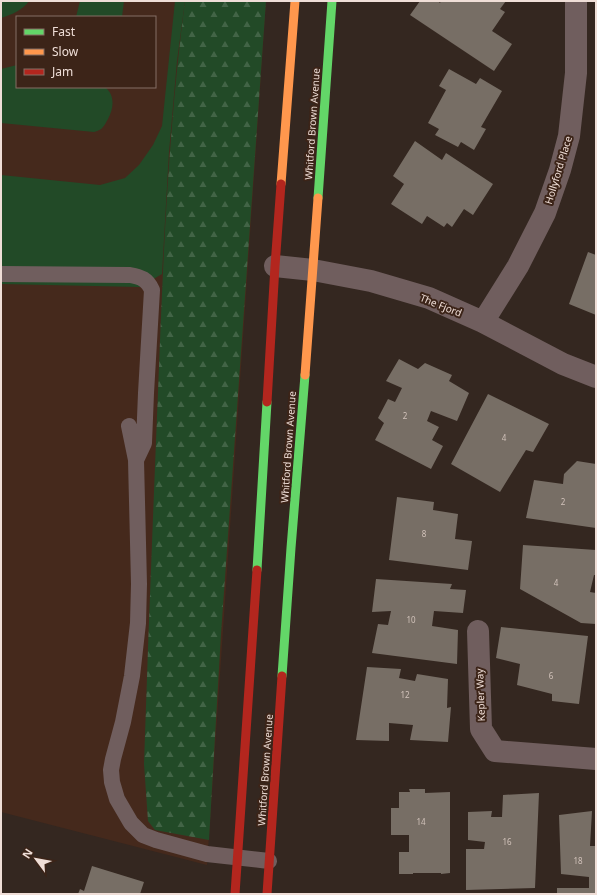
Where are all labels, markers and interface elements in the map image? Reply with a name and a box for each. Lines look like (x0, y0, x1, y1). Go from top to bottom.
legend (16, 16, 156, 88)
text: Fast (52, 23, 76, 40)
text: Slow (52, 43, 79, 60)
text: Jam (51, 63, 73, 80)
street label: Whitford Brown Avenue (301, 67, 323, 180)
street label: Hollyford Place (541, 134, 575, 206)
street label: The Fjord (418, 290, 464, 320)
street label: Whitford Brown Avenue (277, 390, 299, 503)
house number: 2 (403, 410, 408, 421)
house number: 4 (502, 432, 507, 443)
house number: 2 (561, 496, 566, 507)
house number: 8 (422, 528, 427, 539)
house number: 4 (554, 577, 559, 588)
house number: 10 (406, 614, 416, 625)
street label: Kepler Way (472, 668, 488, 722)
house number: 6 (549, 670, 554, 681)
house number: 12 (400, 689, 410, 700)
street label: Whitford Brown Avenue (254, 713, 276, 826)
house number: 14 (416, 816, 426, 827)
house number: 16 (502, 836, 512, 847)
north arrow (16, 839, 56, 879)
text: N (18, 846, 36, 861)
house number: 18 (573, 855, 583, 866)

